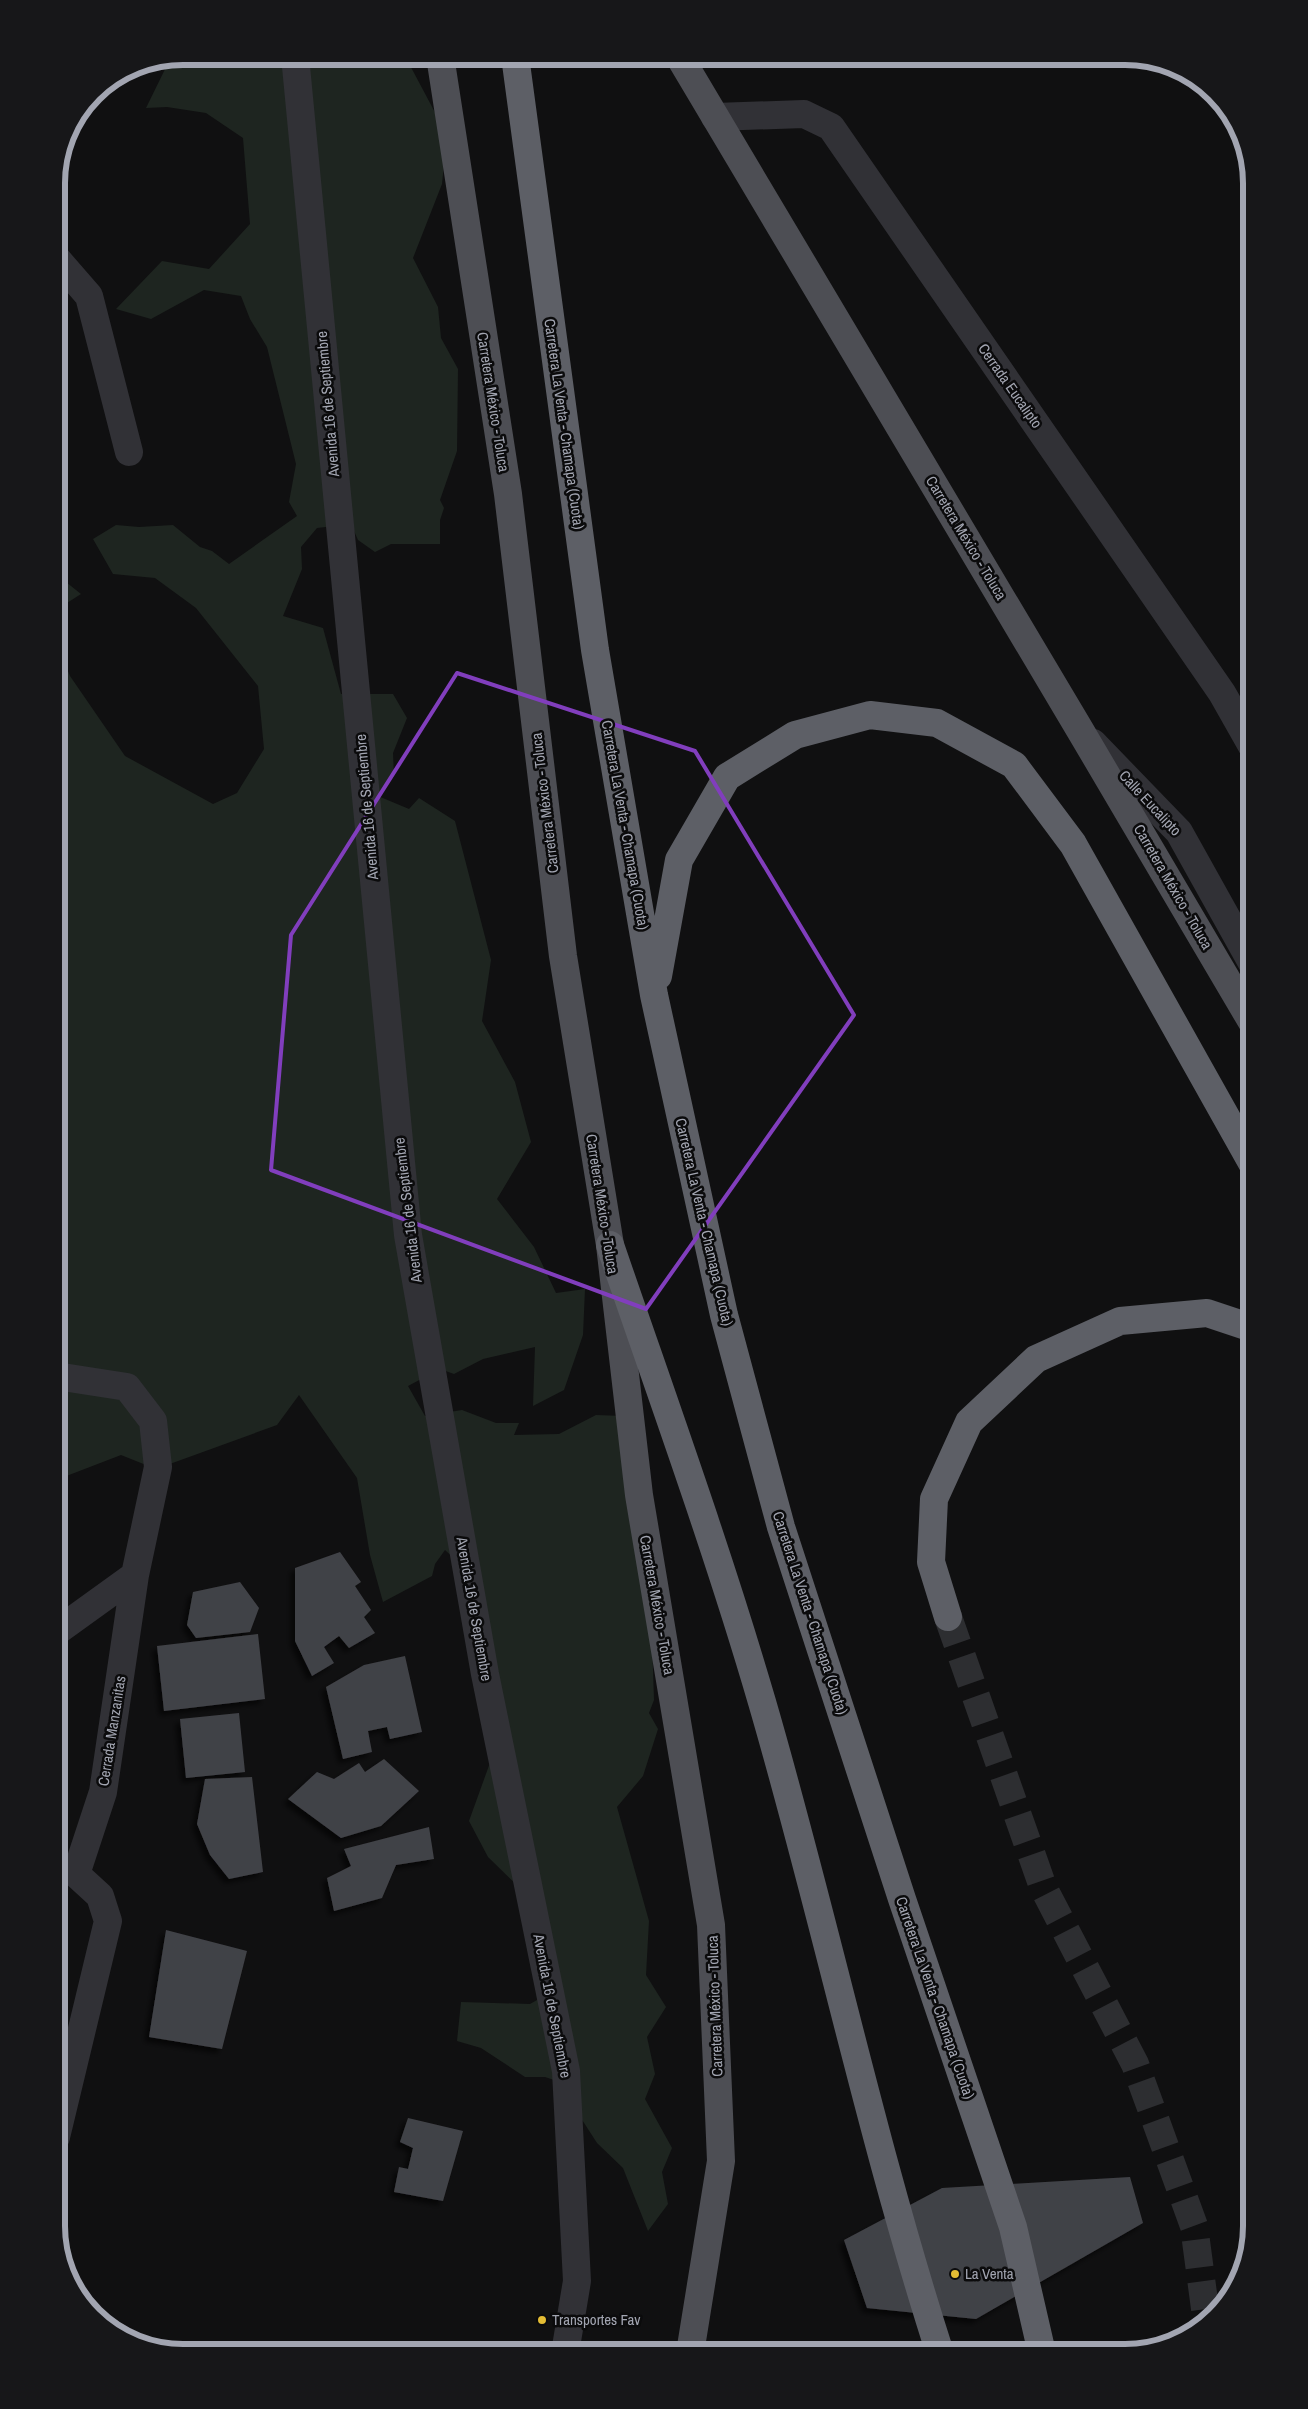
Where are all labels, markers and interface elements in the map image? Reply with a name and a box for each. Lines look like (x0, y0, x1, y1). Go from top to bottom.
street label: Carretera La Venta - Chamapa (Cuota) (539, 317, 590, 531)
street label: Avenida 16 de Septiembre (311, 330, 344, 479)
street label: Carretera México - Toluca (472, 331, 515, 473)
street label: Cerrada Eucalipto (973, 339, 1048, 432)
street label: Carretera México - Toluca (921, 472, 1012, 604)
street label: Carretera La Venta - Chamapa (Cuota) (597, 718, 654, 931)
street label: Carretera México - Toluca (525, 732, 564, 874)
street label: Avenida 16 de Septiembre (350, 733, 383, 882)
street label: Calle Eucalipto (1114, 765, 1186, 840)
street label: Carretera México - Toluca (1129, 820, 1218, 953)
street label: Carretera La Venta - Chamapa (Cuota) (670, 1116, 739, 1328)
street label: Carretera México - Toluca (581, 1133, 624, 1275)
street label: Avenida 16 de Septiembre (388, 1136, 427, 1285)
street label: Carretera La Venta - Chamapa (Cuota) (768, 1508, 853, 1717)
street label: Avenida 16 de Septiembre (451, 1534, 498, 1683)
street label: Carretera México - Toluca (635, 1534, 680, 1676)
street label: Cerrada Manzanitas (92, 1674, 131, 1788)
street label: Carretera La Venta - Chamapa (Cuota) (891, 1894, 980, 2102)
street label: Avenida 16 de Septiembre (528, 1931, 577, 2080)
street label: Carretera México - Toluca (702, 1935, 727, 2077)
place label: La Venta (965, 2263, 1014, 2284)
marker: La Venta (949, 2268, 961, 2280)
place label: Transportes Fav (552, 2309, 641, 2330)
marker: Transportes Fav (536, 2314, 548, 2326)

